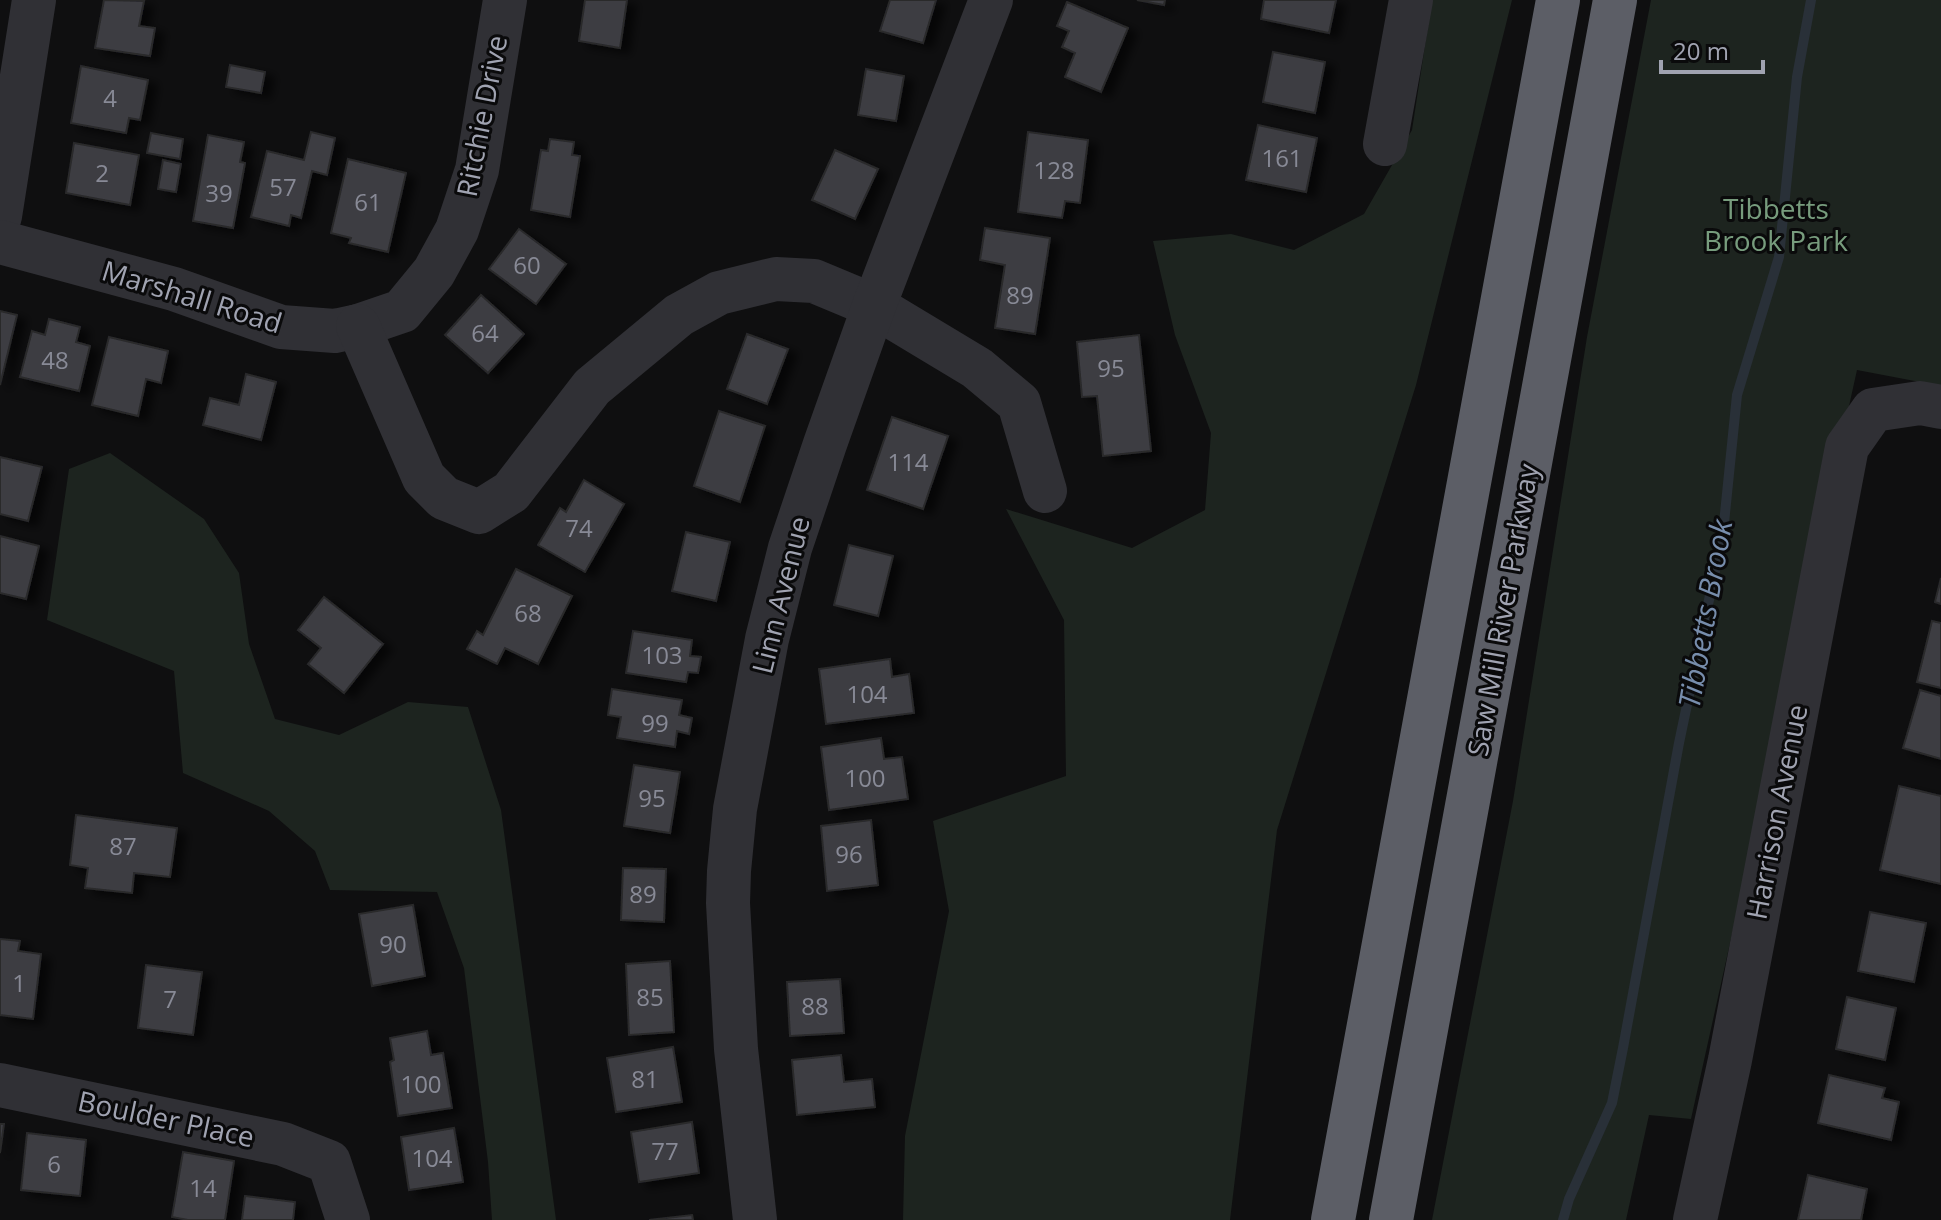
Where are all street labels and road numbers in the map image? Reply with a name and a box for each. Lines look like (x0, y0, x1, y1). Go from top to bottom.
street label: Ritchie Drive (447, 32, 515, 200)
street label: Marshall Road (98, 251, 287, 341)
street label: Saw Mill River Parkway (1458, 460, 1547, 759)
street label: Linn Avenue (742, 512, 818, 677)
street label: Harrison Avenue (1737, 701, 1815, 923)
street label: Boulder Place (75, 1081, 258, 1155)

